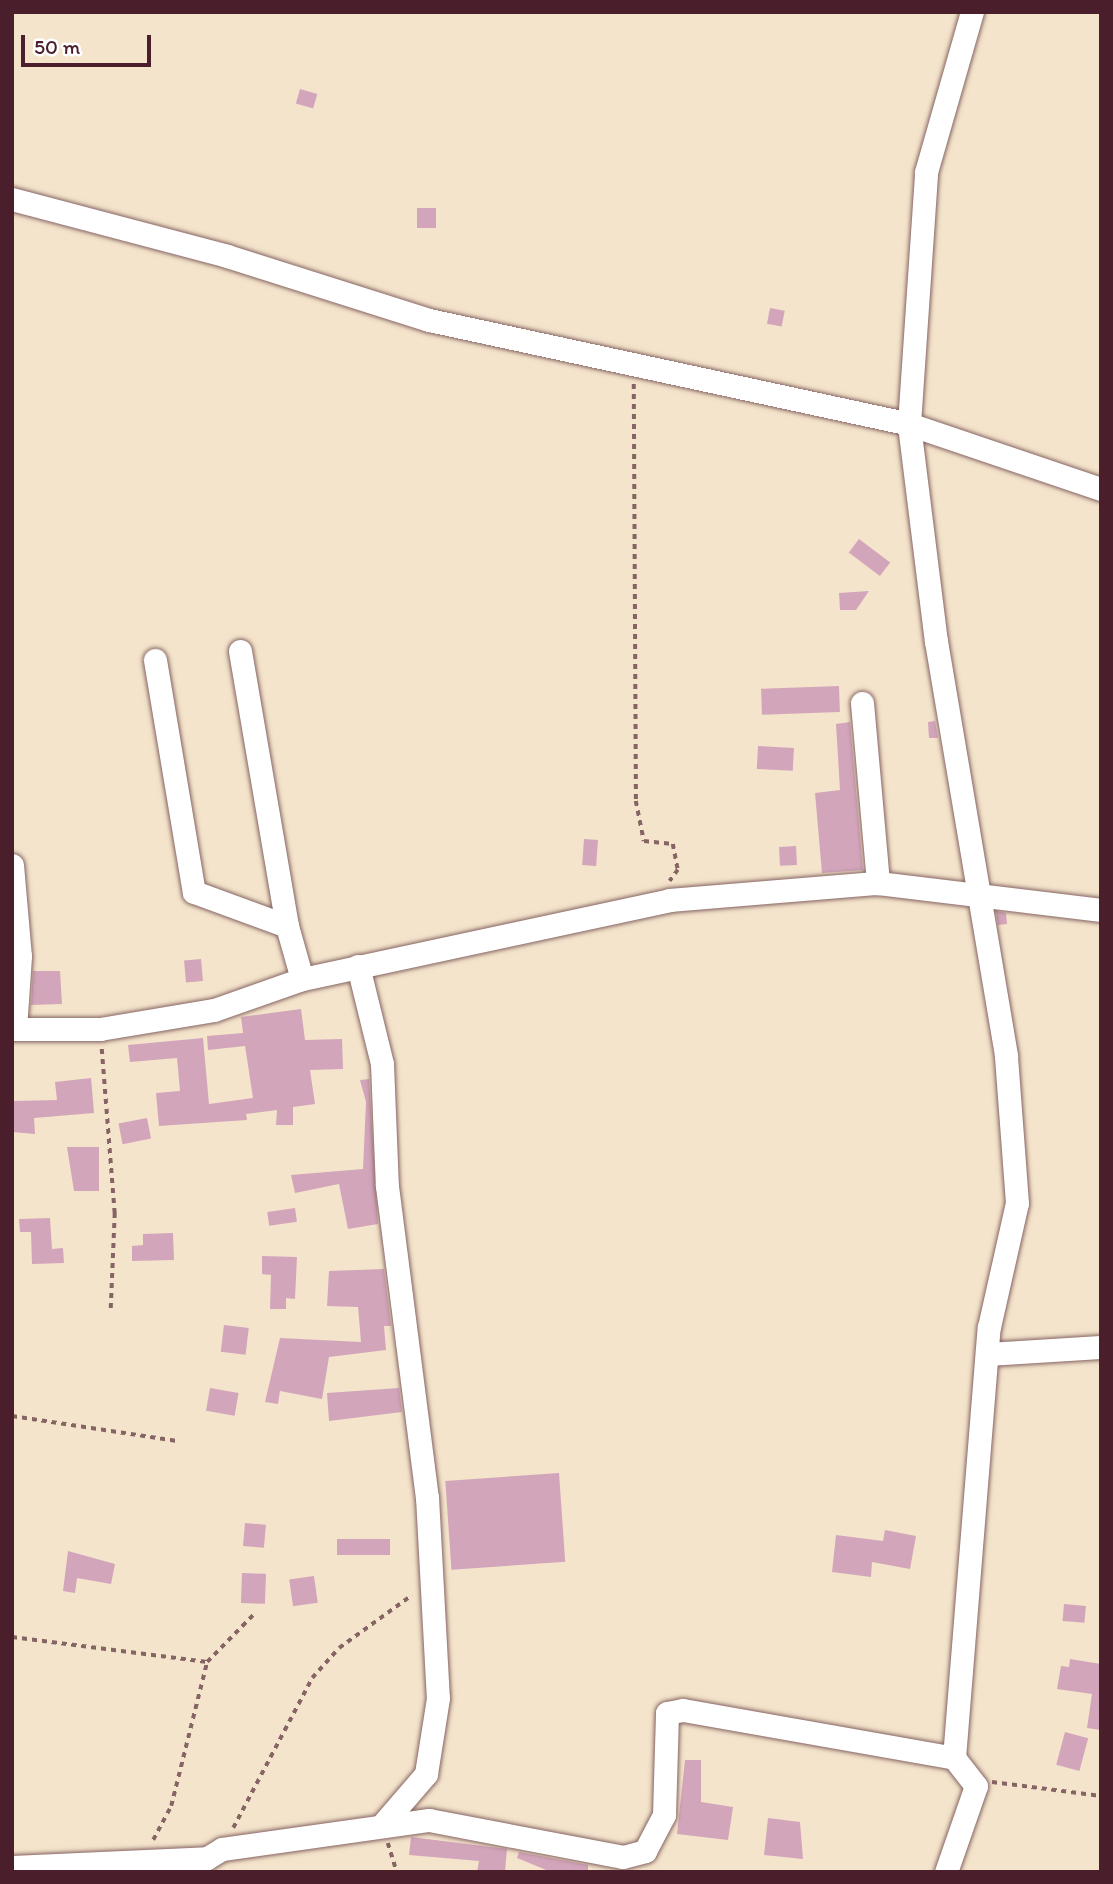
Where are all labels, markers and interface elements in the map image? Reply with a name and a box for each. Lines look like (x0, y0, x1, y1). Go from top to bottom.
scale bar (24, 21, 154, 65)
text: 50 m (34, 34, 80, 59)

